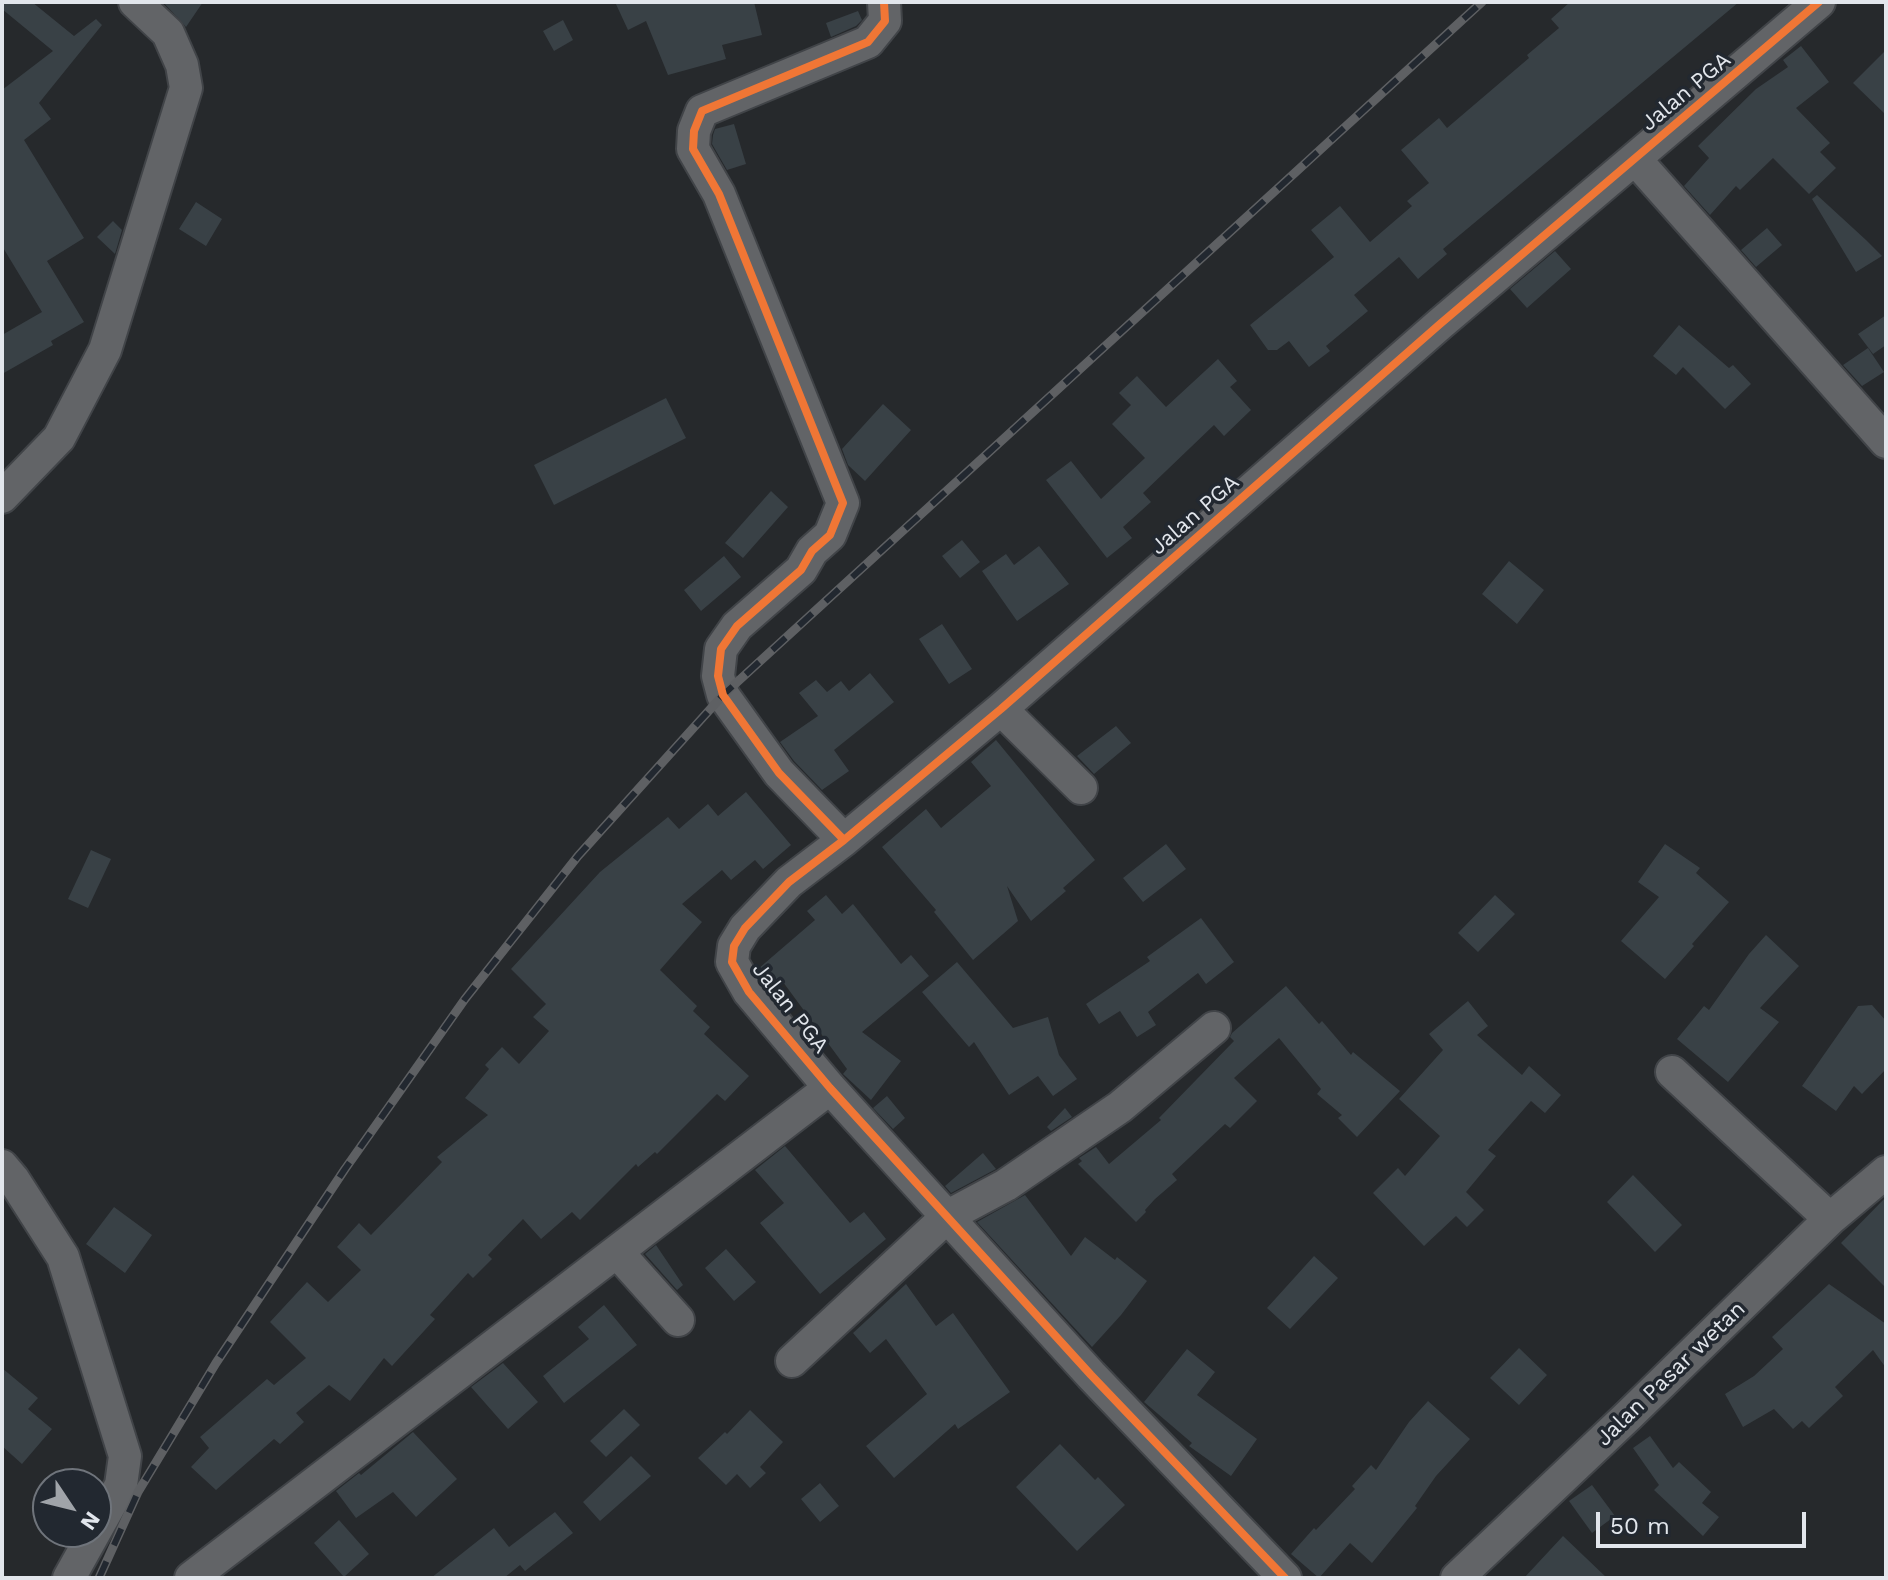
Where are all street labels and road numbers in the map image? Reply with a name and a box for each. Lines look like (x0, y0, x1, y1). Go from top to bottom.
street label: Jalan PGA (1636, 47, 1736, 137)
street label: Jalan PGA (1145, 469, 1245, 561)
street label: Jalan PGA (746, 957, 834, 1059)
street label: Jalan Pasar wetan (1591, 1296, 1751, 1452)

